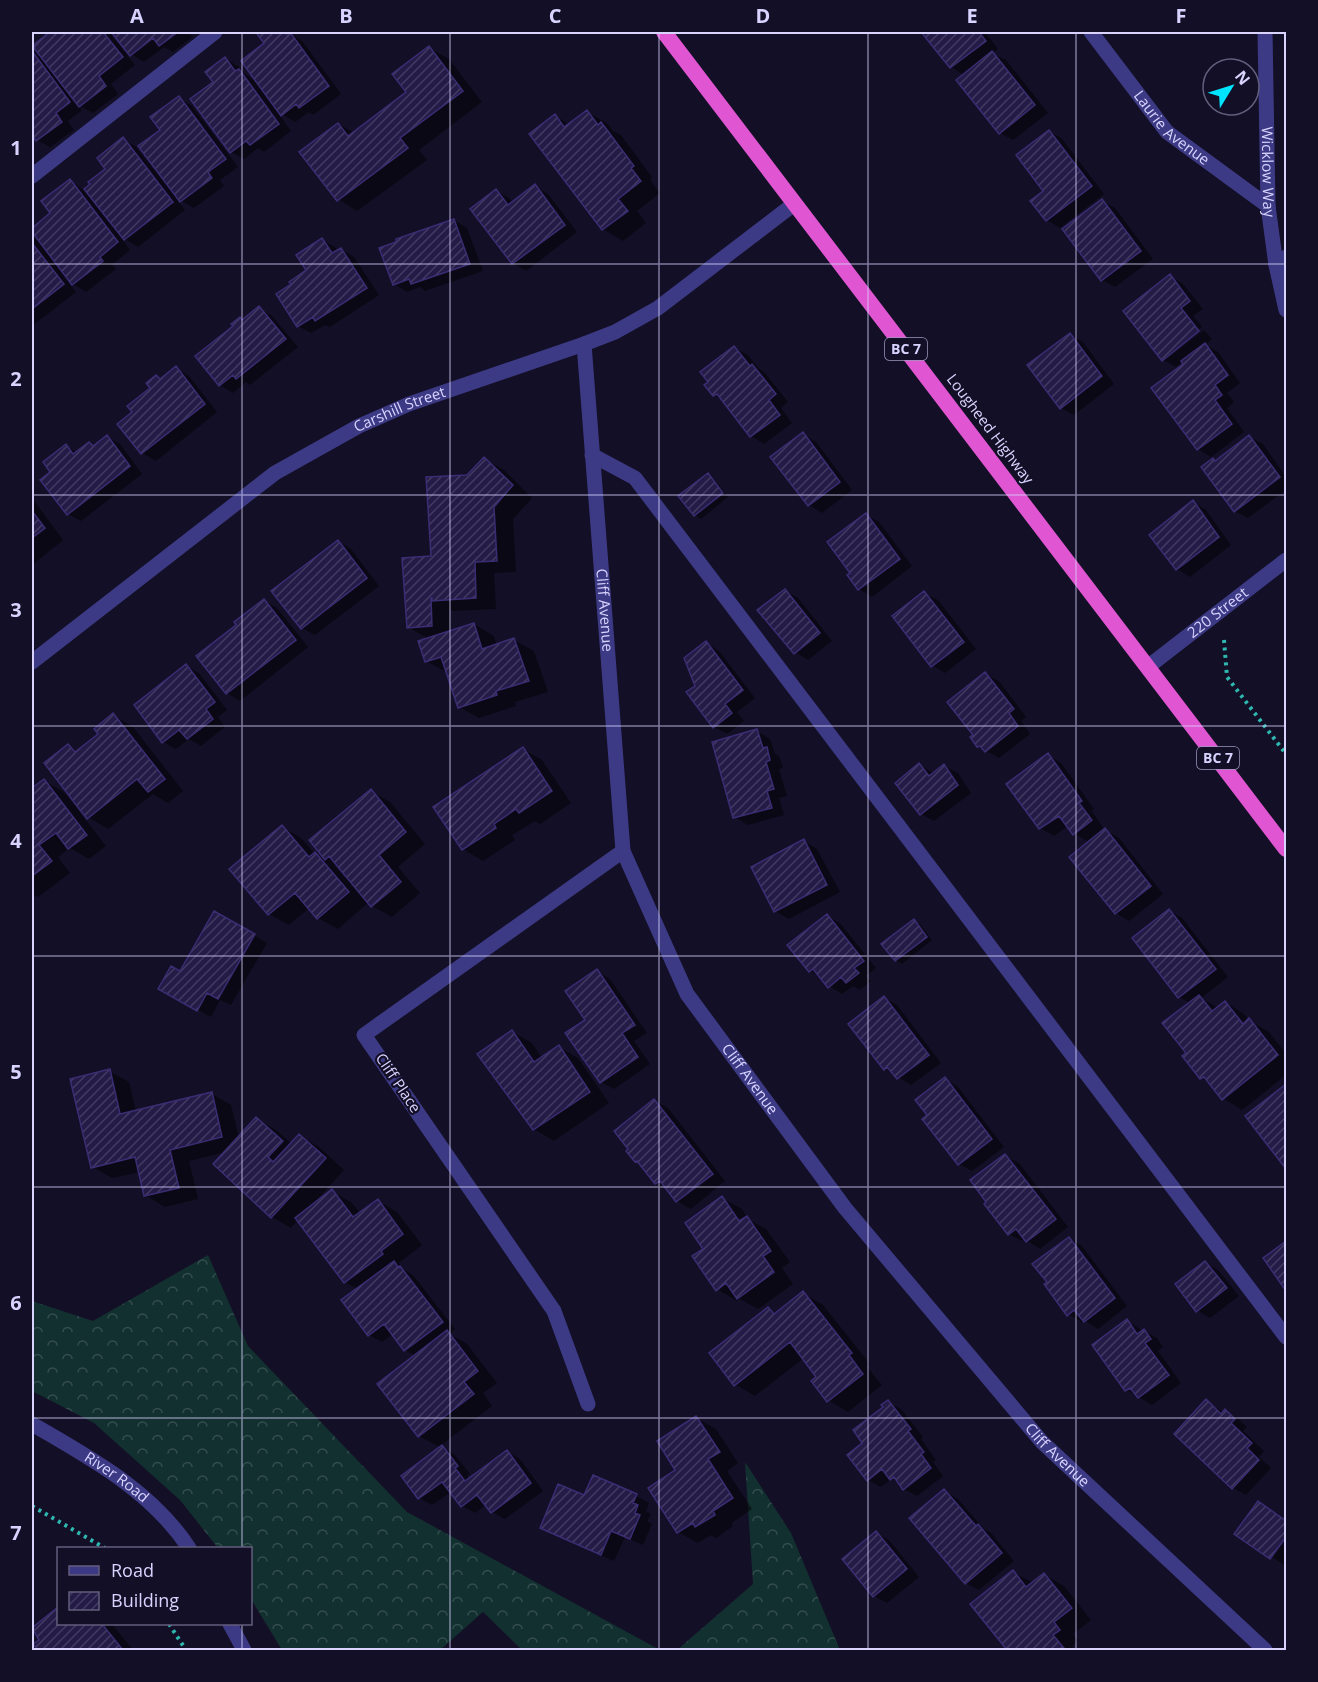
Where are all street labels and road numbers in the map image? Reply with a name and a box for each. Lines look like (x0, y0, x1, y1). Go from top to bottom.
street label: Laurie Avenue (1130, 86, 1214, 169)
street label: Wicklow Way (1258, 126, 1280, 219)
road number: BC 7 (885, 338, 927, 360)
street label: Lougheed Highway (943, 369, 1039, 488)
street label: Carshill Street (349, 381, 448, 436)
street label: Cliff Avenue (592, 568, 619, 652)
street label: 220 Street (1183, 582, 1252, 642)
road number: BC 7 (1197, 747, 1239, 769)
street label: Cliff Avenue (718, 1039, 783, 1118)
street label: Cliff Place (372, 1049, 426, 1116)
street label: Cliff Avenue (1021, 1418, 1095, 1491)
street label: River Road (81, 1446, 154, 1506)

